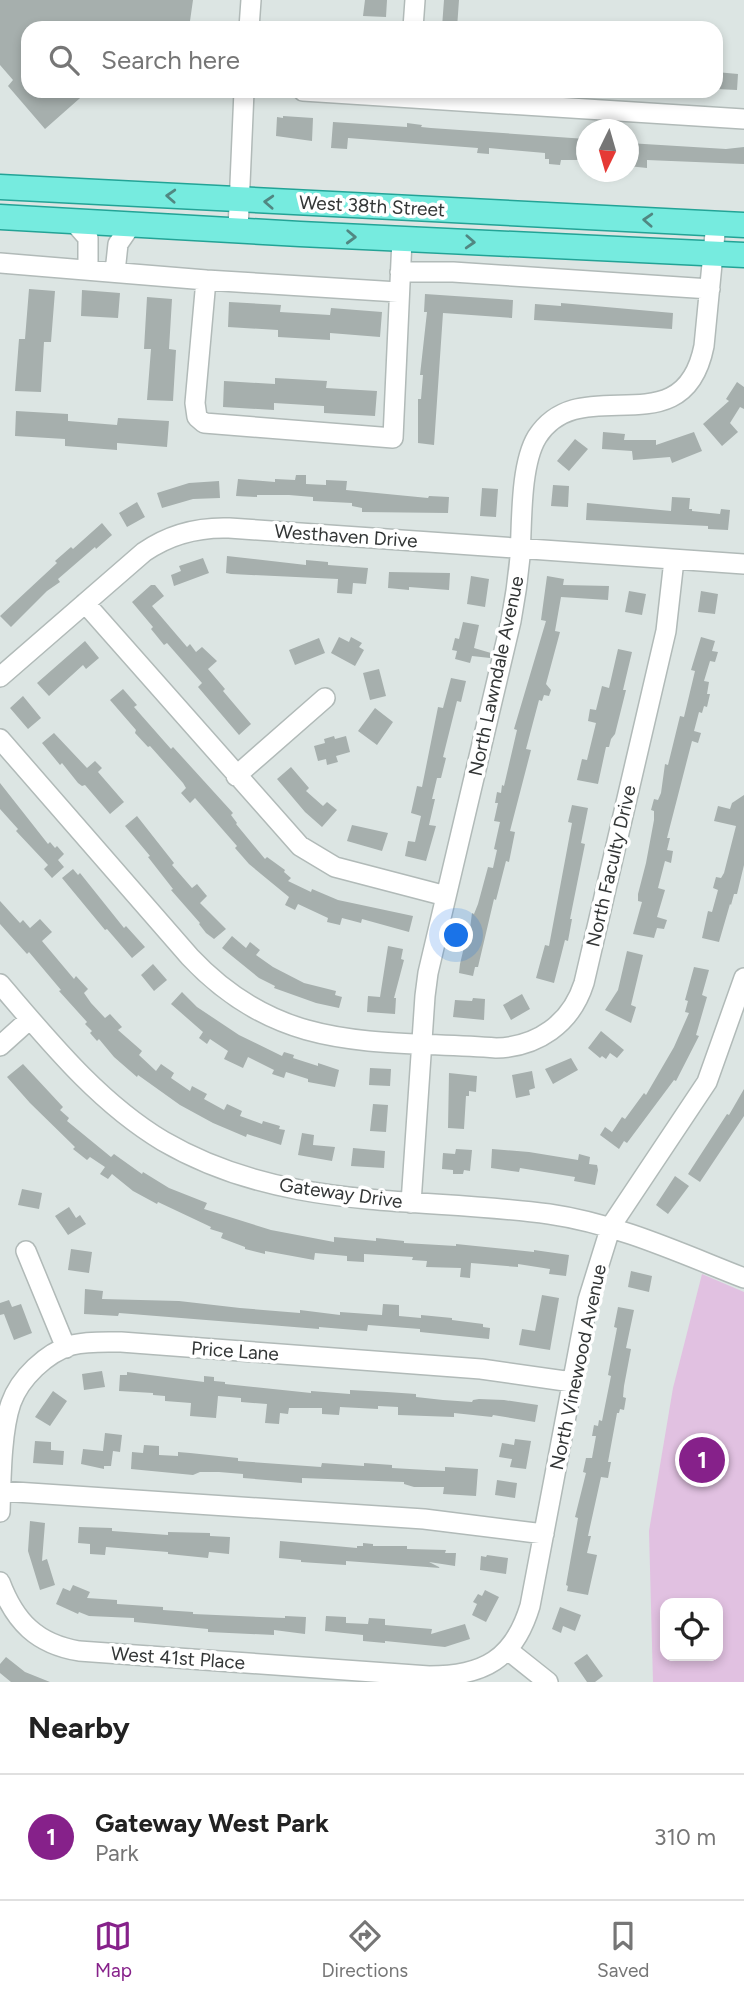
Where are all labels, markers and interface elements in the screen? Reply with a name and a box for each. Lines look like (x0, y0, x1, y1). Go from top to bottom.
search box (21, 21, 723, 98)
icon: search (45, 41, 83, 79)
text: Search here (101, 44, 240, 76)
north arrow (576, 119, 639, 182)
one-way arrow (165, 188, 176, 203)
street label: West 38th Street (298, 191, 446, 221)
one-way arrow (264, 194, 275, 209)
one-way arrow (642, 212, 653, 227)
one-way arrow (346, 229, 357, 244)
one-way arrow (465, 234, 476, 249)
street label: Westhaven Drive (274, 520, 418, 552)
street label: North Lawndale Avenue (464, 574, 528, 778)
street label: North Faculty Drive (581, 783, 641, 949)
your location (439, 918, 473, 952)
street label: Gateway Drive (278, 1173, 404, 1213)
street label: North Vinewood Avenue (545, 1262, 611, 1472)
street label: Price Lane (190, 1336, 280, 1366)
pin: 1 (679, 1434, 725, 1486)
map controls (660, 1598, 723, 1661)
button: locate (660, 1598, 723, 1661)
street label: West 41st Place (110, 1642, 246, 1674)
text: Nearby (28, 1709, 130, 1746)
text: Gateway West Park (95, 1807, 329, 1839)
text: 1 (46, 1823, 56, 1851)
text: 310 m (654, 1823, 716, 1851)
text: Park (95, 1839, 139, 1867)
tab: Map (94, 1917, 132, 1982)
tab: Directions (321, 1917, 408, 1982)
tab: Saved (597, 1917, 649, 1982)

